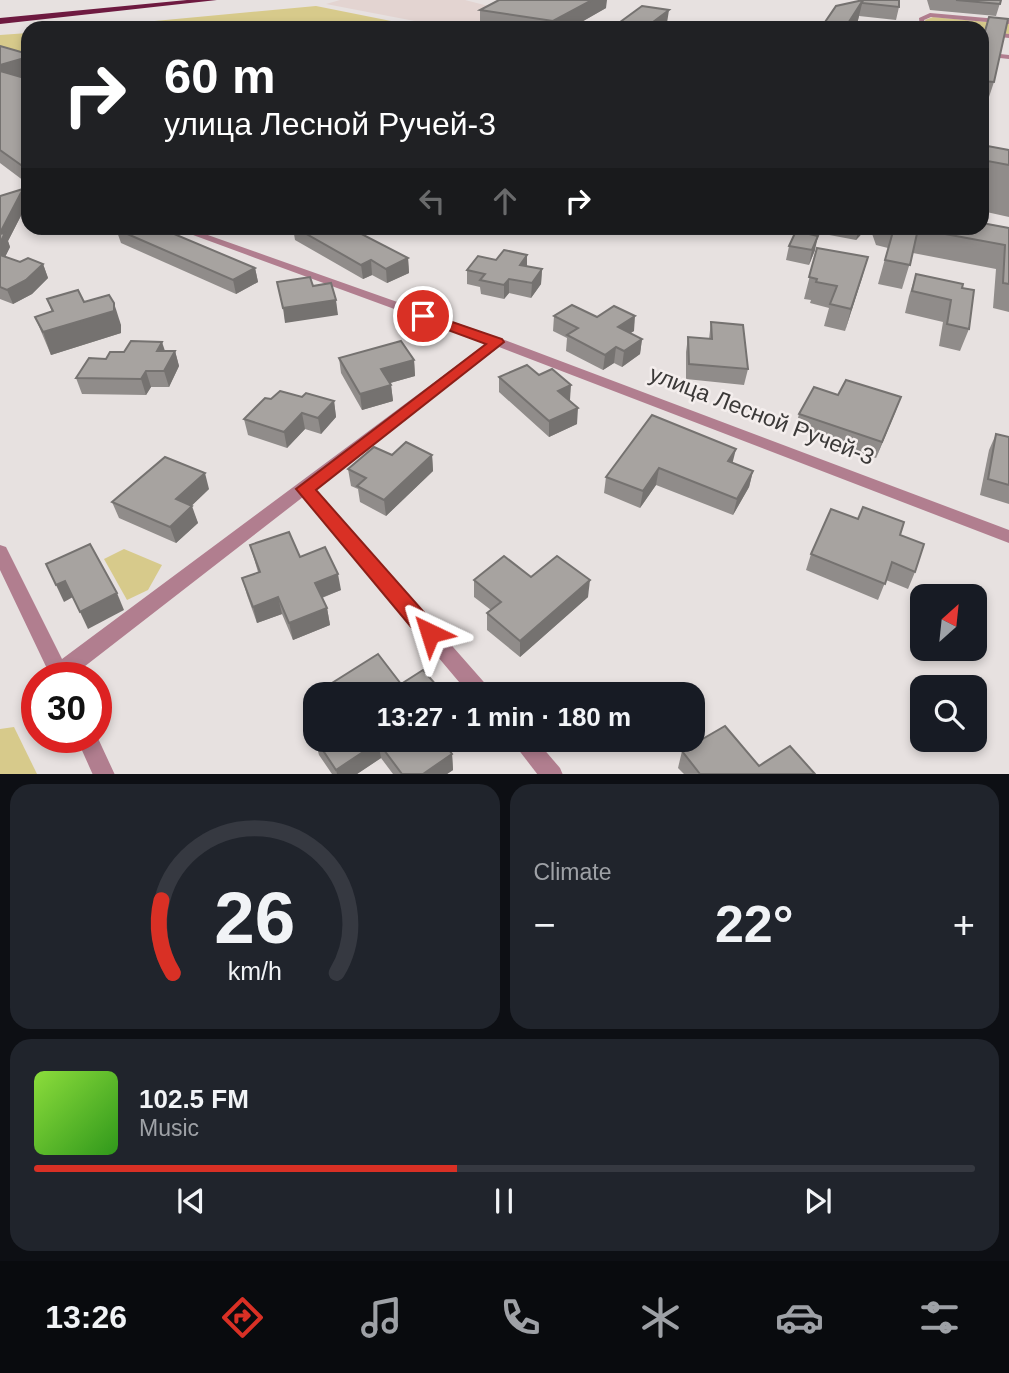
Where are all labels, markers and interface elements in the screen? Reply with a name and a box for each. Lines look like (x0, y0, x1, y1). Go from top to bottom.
icon: right (49, 49, 140, 140)
text: 60 m (164, 49, 276, 103)
text: улица Лесной Ручей-3 (164, 106, 496, 142)
icon: left (413, 182, 451, 220)
icon: ahead (486, 182, 524, 220)
icon: right (559, 182, 597, 220)
pin (393, 286, 453, 346)
icon: arrive (404, 297, 442, 335)
street label: улица Лесной Ручей-3 (646, 360, 878, 470)
north arrow (910, 584, 987, 662)
map controls (910, 584, 987, 752)
position arrow (393, 596, 467, 670)
speed limit sign: 30 (21, 662, 112, 753)
button: search (910, 675, 987, 752)
text: 13:27 · 1 min · 180 m (377, 702, 631, 732)
text: Climate (534, 859, 611, 885)
text: 26 (214, 877, 295, 958)
text: 22° (715, 895, 794, 953)
text: − (534, 904, 556, 946)
text: + (953, 904, 975, 946)
text: km/h (228, 956, 282, 984)
text: 102.5 FM (139, 1084, 249, 1114)
text: Music (139, 1115, 199, 1141)
icon: previous (172, 1182, 210, 1220)
icon: pause (485, 1182, 523, 1220)
icon: next (799, 1182, 837, 1220)
icon: directions (218, 1293, 267, 1342)
icon: music (357, 1293, 406, 1342)
icon: phone (496, 1293, 545, 1342)
icon: climate (636, 1293, 685, 1342)
icon: car (775, 1293, 824, 1342)
icon: filters (915, 1293, 964, 1342)
text: 13:26 (45, 1299, 127, 1335)

